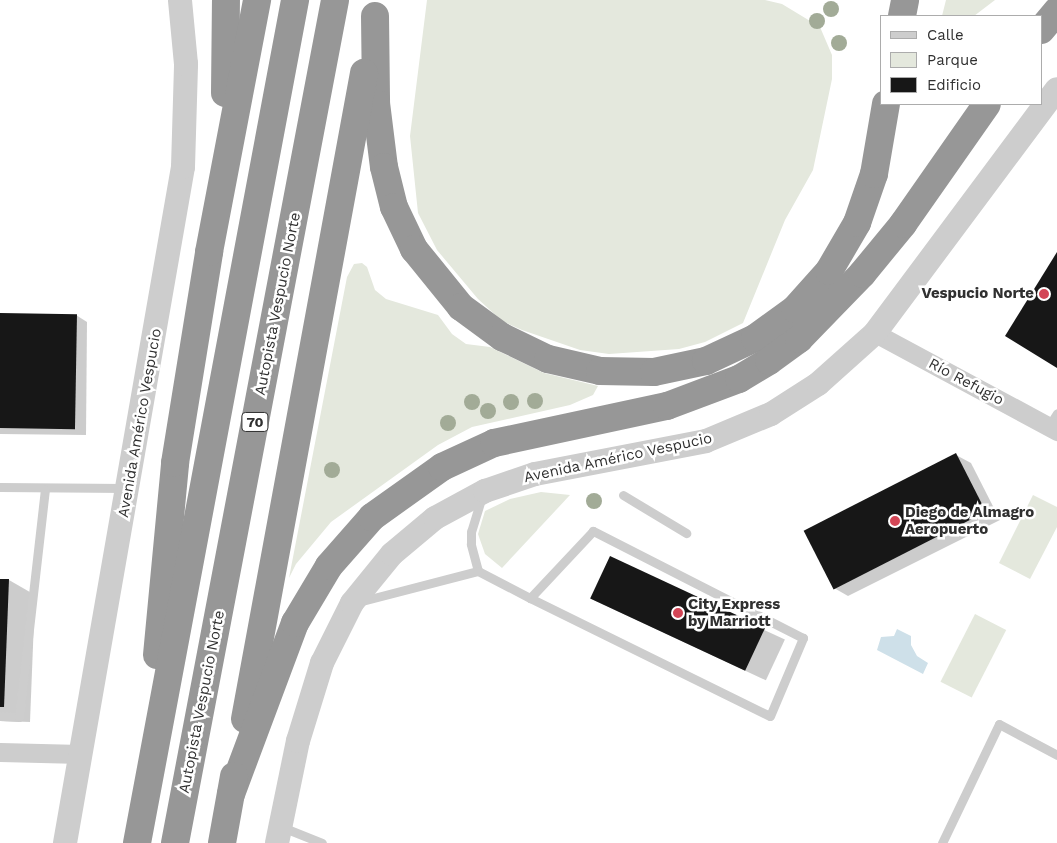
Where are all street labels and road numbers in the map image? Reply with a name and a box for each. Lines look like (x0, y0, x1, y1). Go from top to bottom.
street label: Autopista Vespucio Norte (251, 211, 305, 397)
street label: Avenida Américo Vespucio (114, 326, 166, 520)
street label: Río Refugio (925, 355, 1007, 409)
road number: 70 (241, 411, 269, 434)
street label: Avenida Américo Vespucio (522, 429, 714, 487)
street label: Autopista Vespucio Norte (175, 609, 229, 795)

